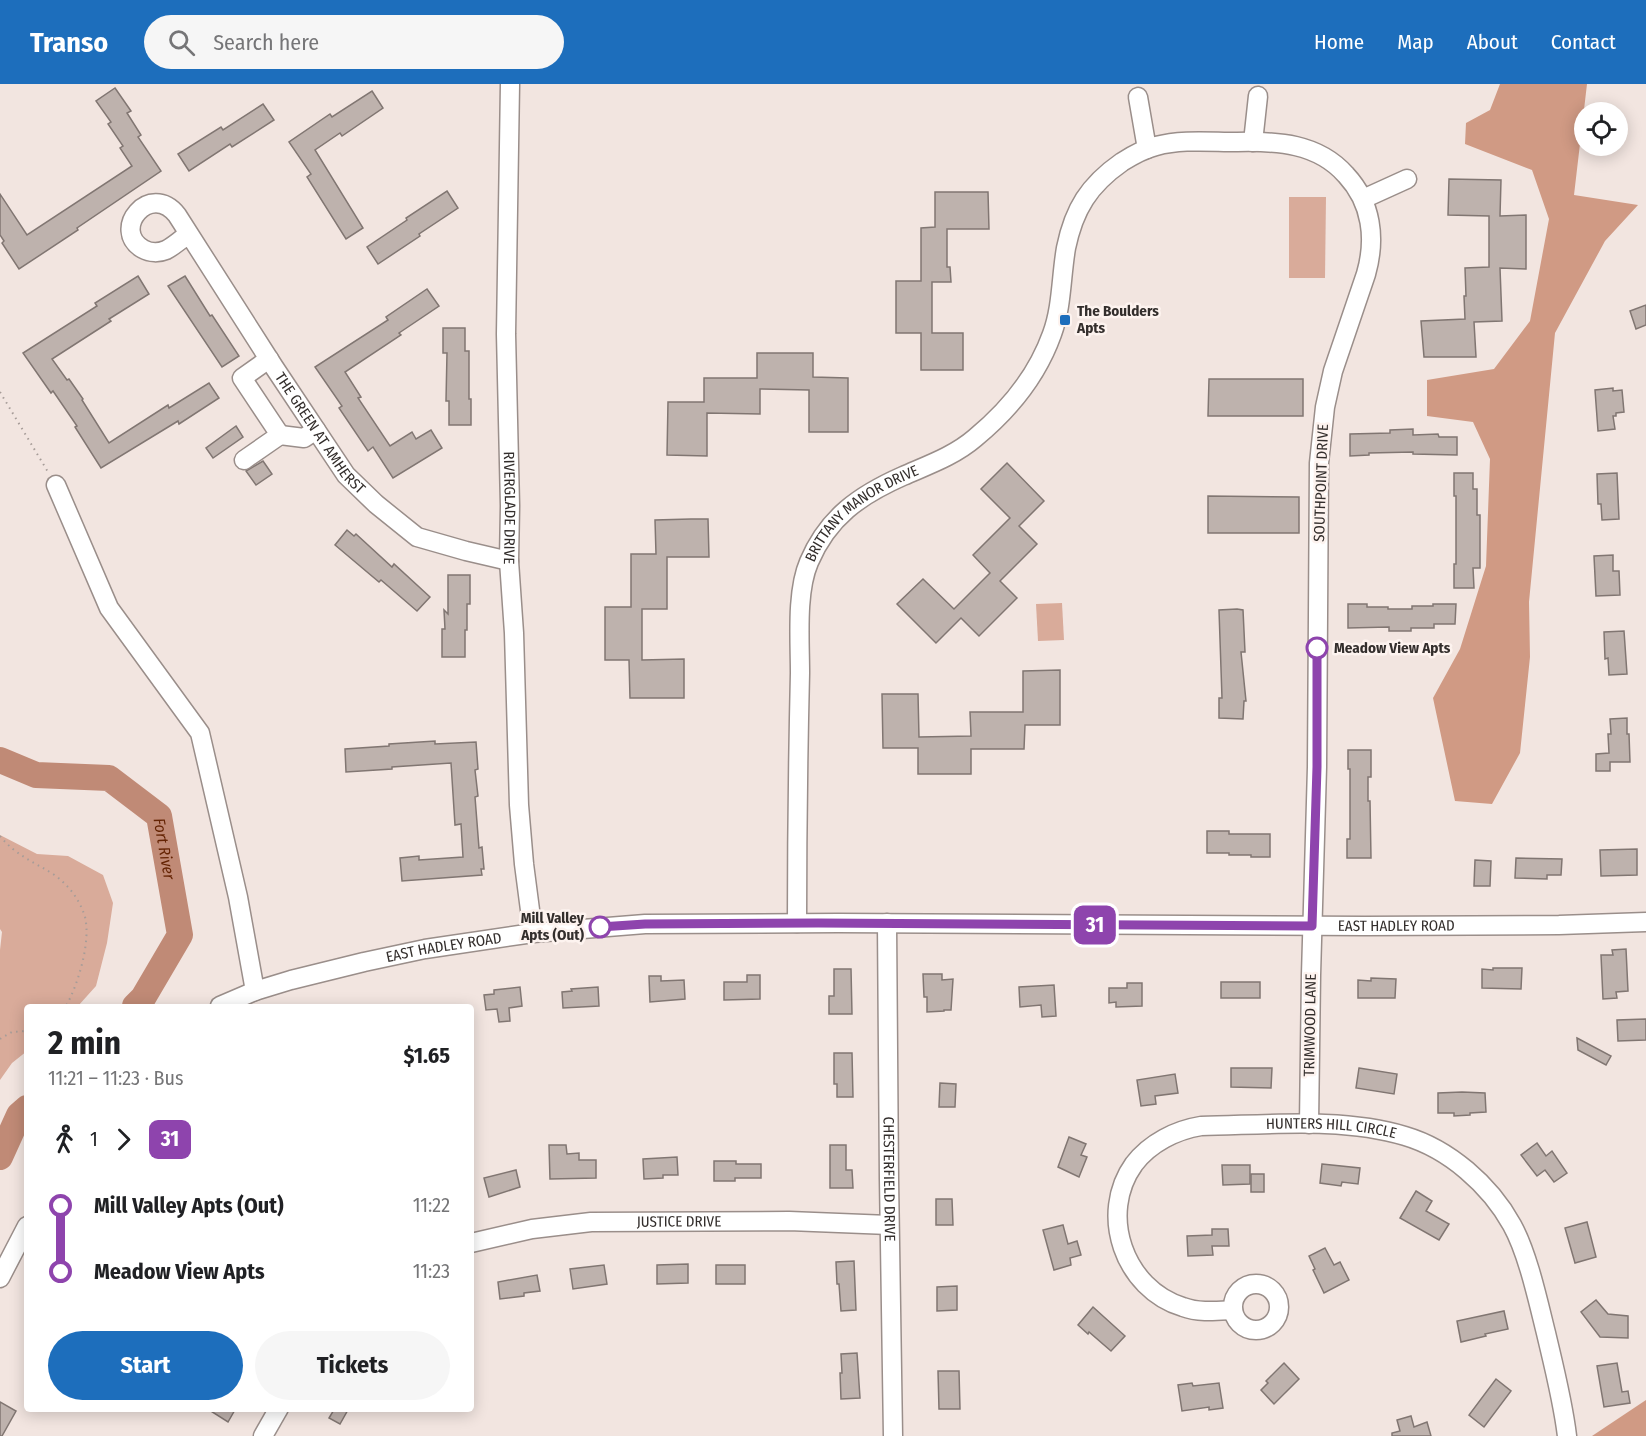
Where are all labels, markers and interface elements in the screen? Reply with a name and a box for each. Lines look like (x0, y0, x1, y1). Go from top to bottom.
search box (144, 15, 564, 69)
text: Transo (30, 26, 108, 59)
icon: search (165, 26, 198, 59)
text: Search here (213, 29, 319, 56)
text: Home (1314, 29, 1364, 55)
text: Map (1397, 29, 1434, 55)
text: About (1467, 29, 1518, 55)
text: Contact (1551, 29, 1616, 55)
map controls (1574, 102, 1628, 156)
button: locate (1574, 102, 1628, 156)
place label: The Boulders Apts (1076, 302, 1159, 337)
marker: The Boulders Apts (1058, 313, 1072, 327)
street label: THE GREEN AT AMHERST (271, 369, 369, 498)
street label: SOUTHPOINT DRIVE (1310, 424, 1332, 542)
street label: RIVERGLADE DRIVE (500, 451, 519, 564)
street label: BRITTANY MANOR DRIVE (801, 461, 921, 565)
marker: Meadow View Apts (1306, 637, 1328, 659)
place label: Meadow View Apts (1334, 639, 1451, 657)
water label: Fort River (150, 816, 180, 881)
line badge: 31 (1068, 906, 1122, 944)
place label: Mill Valley Apts (Out) (520, 909, 585, 944)
text: 31 (1086, 912, 1104, 938)
marker: Mill Valley Apts (Out) (589, 916, 611, 938)
street label: EAST HADLEY ROAD (1338, 917, 1455, 935)
street label: EAST HADLEY ROAD (384, 929, 503, 966)
street label: TRIMWOOD LANE (1300, 973, 1320, 1077)
text: 2 min (48, 1023, 121, 1063)
text: $1.65 (404, 1042, 450, 1069)
text: 11:21 – 11:23 · Bus (48, 1066, 184, 1090)
street label: HUNTERS HILL CIRCLE (1266, 1114, 1398, 1142)
street label: CHESTERFIELD DRIVE (880, 1116, 899, 1242)
icon: walk (48, 1123, 81, 1156)
icon: forward (107, 1123, 140, 1156)
text: 31 (161, 1126, 179, 1152)
text: 1 (90, 1127, 98, 1151)
text: Mill Valley Apts (Out) (94, 1192, 284, 1219)
text: 11:22 (413, 1193, 450, 1217)
street label: JUSTICE DRIVE (637, 1212, 721, 1231)
text: Meadow View Apts (94, 1258, 265, 1285)
text: 11:23 (413, 1259, 450, 1283)
button: Start (48, 1331, 243, 1400)
button: Tickets (255, 1331, 450, 1400)

